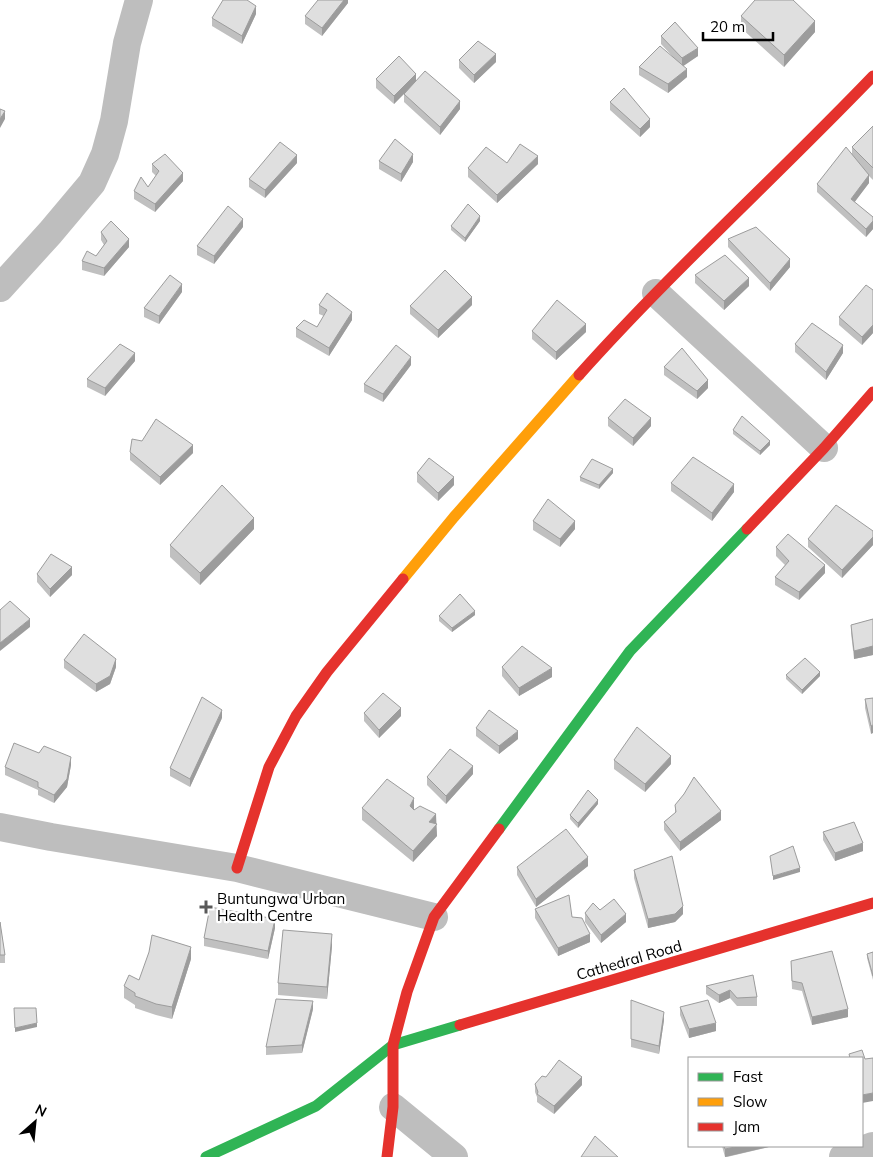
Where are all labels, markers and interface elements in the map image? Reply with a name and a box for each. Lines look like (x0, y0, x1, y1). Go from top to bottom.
scale bar (703, 10, 773, 42)
text: 20 m (710, 17, 745, 36)
place label: Buntungwa Urban Health Centre (217, 889, 345, 925)
marker: Buntungwa Urban Health Centre (199, 900, 213, 914)
street label: Cathedral Road (574, 936, 684, 984)
legend (688, 1057, 863, 1147)
text: Fast (733, 1067, 763, 1086)
text: Slow (733, 1092, 767, 1111)
north arrow (10, 1097, 60, 1147)
text: N (32, 1100, 50, 1121)
text: Jam (733, 1117, 760, 1136)

